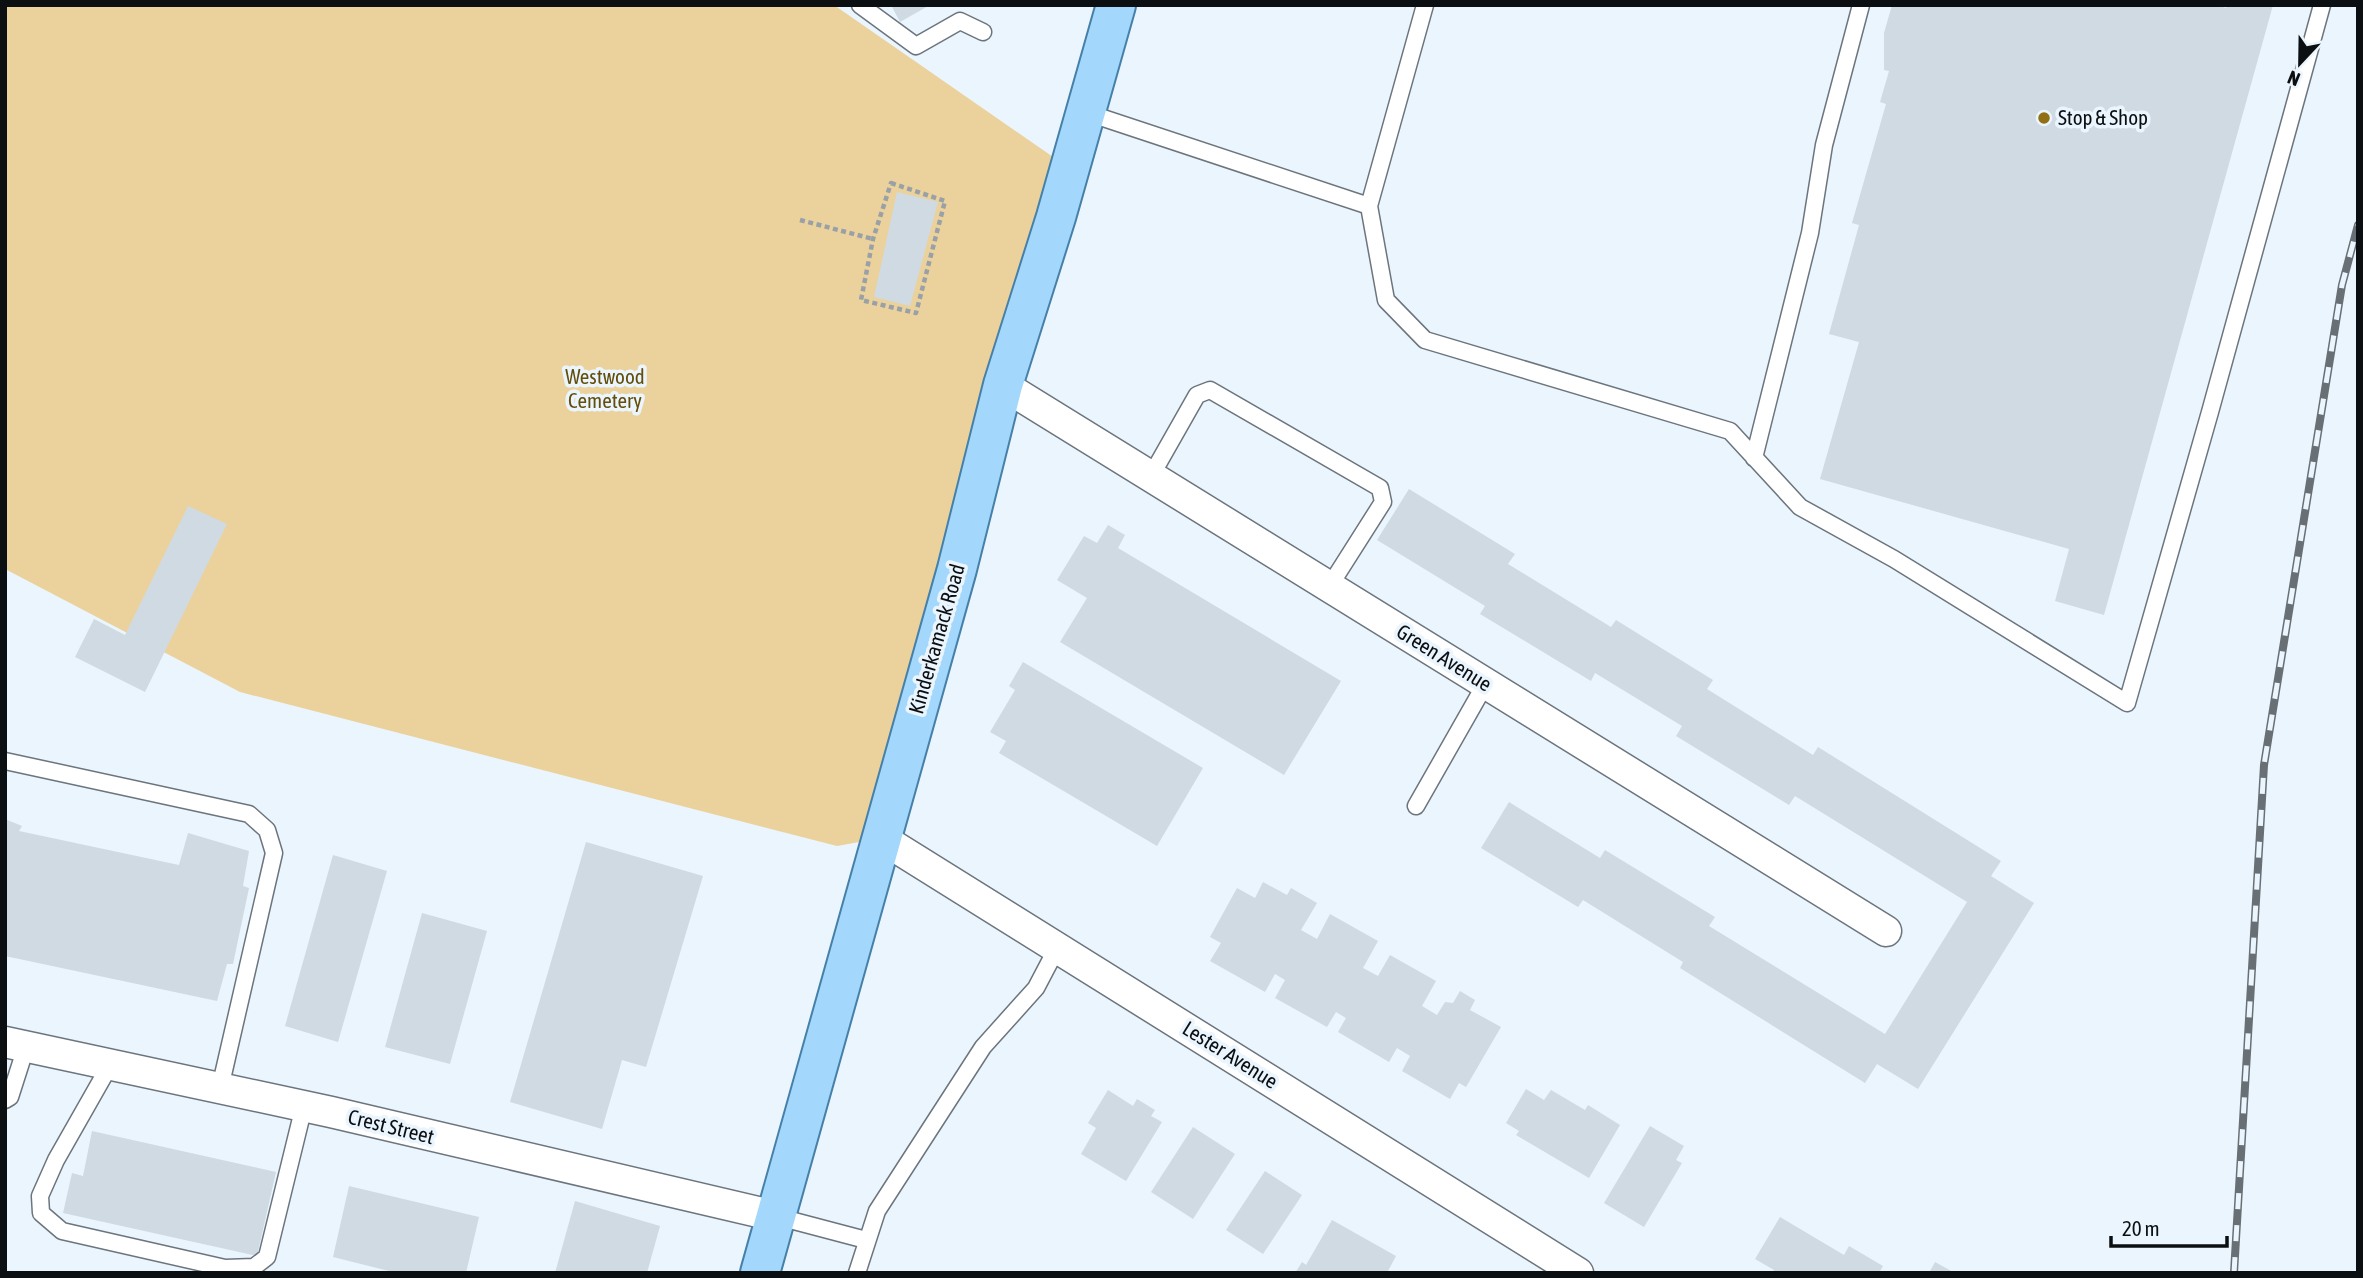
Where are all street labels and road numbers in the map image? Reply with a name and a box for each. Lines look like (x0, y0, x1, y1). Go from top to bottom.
street label: Kinderkamack Road (903, 561, 969, 716)
street label: Green Avenue (1393, 618, 1496, 696)
street label: Lester Avenue (1179, 1015, 1283, 1093)
street label: Crest Street (346, 1104, 437, 1148)

